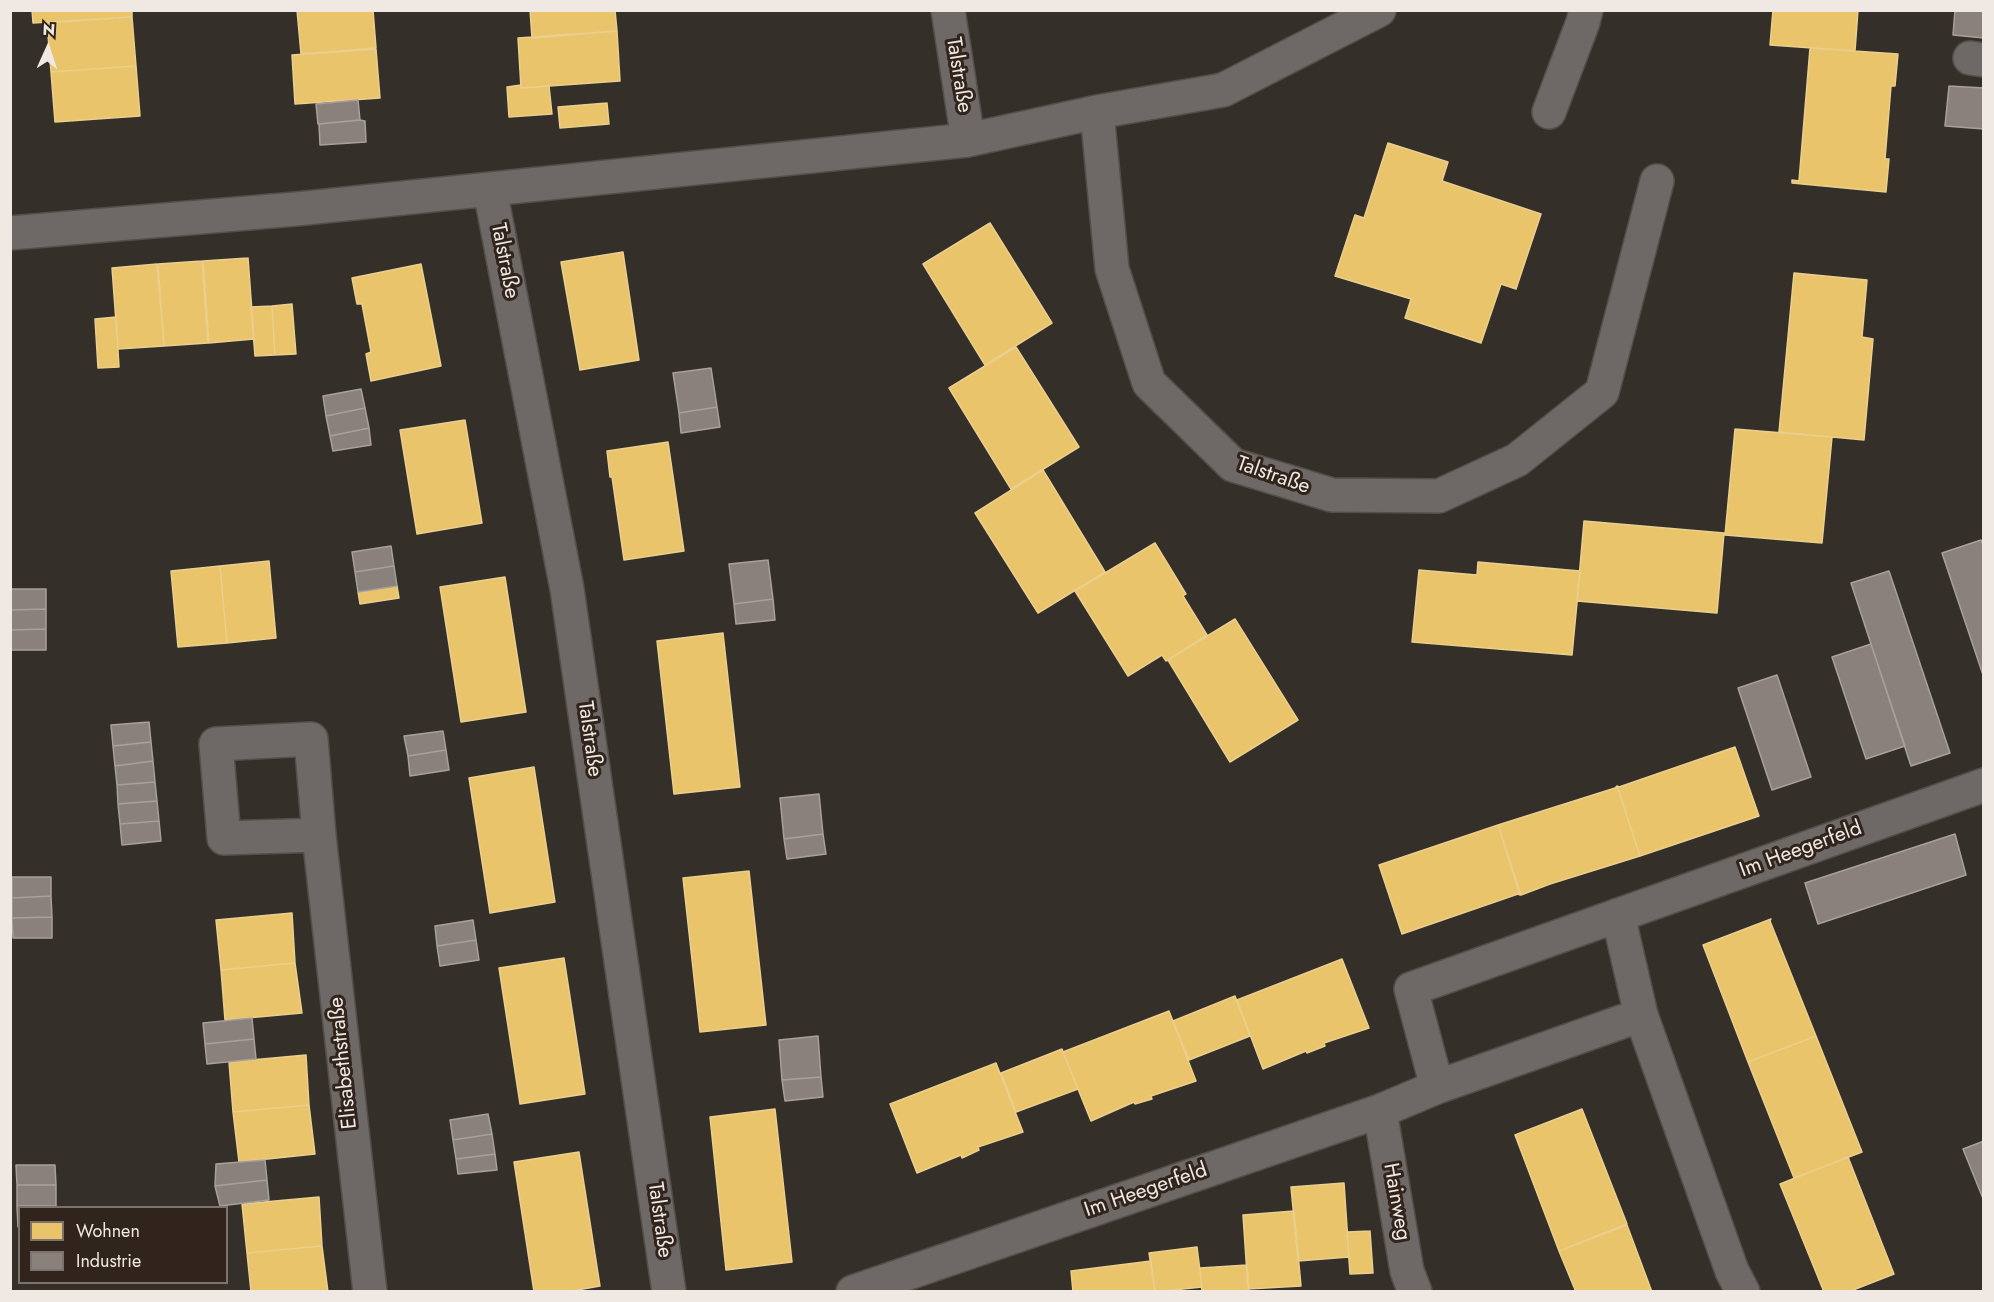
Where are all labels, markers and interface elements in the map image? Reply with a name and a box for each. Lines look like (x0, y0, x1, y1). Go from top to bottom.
north arrow (18, 18, 78, 78)
text: N (42, 18, 56, 41)
street label: Talstraße (940, 35, 976, 115)
street label: Talstraße (484, 221, 524, 301)
street label: Talstraße (1233, 452, 1313, 500)
street label: Talstraße (571, 700, 607, 778)
street label: Im Heegerfeld (1737, 816, 1865, 884)
street label: Elisabethstraße (325, 996, 363, 1130)
street label: Im Heegerfeld (1081, 1158, 1211, 1224)
street label: Hainweg (1377, 1161, 1415, 1243)
street label: Talstraße (641, 1181, 677, 1259)
legend (18, 1206, 228, 1284)
text: Wohnen (76, 1218, 140, 1244)
text: Industrie (76, 1248, 141, 1274)

